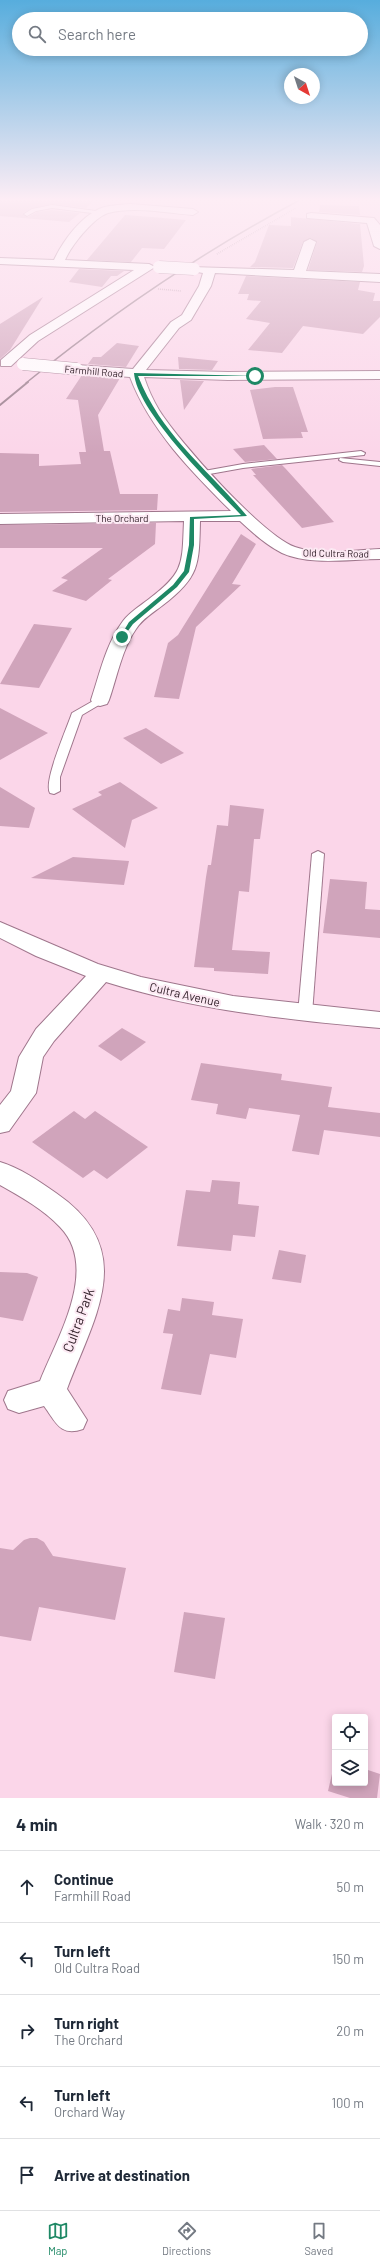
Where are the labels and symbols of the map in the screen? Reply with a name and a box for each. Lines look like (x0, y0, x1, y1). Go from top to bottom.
north arrow (284, 68, 320, 104)
street label: Farmhill Road (64, 362, 124, 380)
route start (246, 367, 264, 385)
street label: The Orchard (96, 512, 148, 524)
street label: Old Cultra Road (303, 546, 369, 560)
route end (113, 628, 131, 646)
street label: Cultra Avenue (148, 979, 222, 1009)
street label: Cultra Park (59, 1286, 97, 1354)

